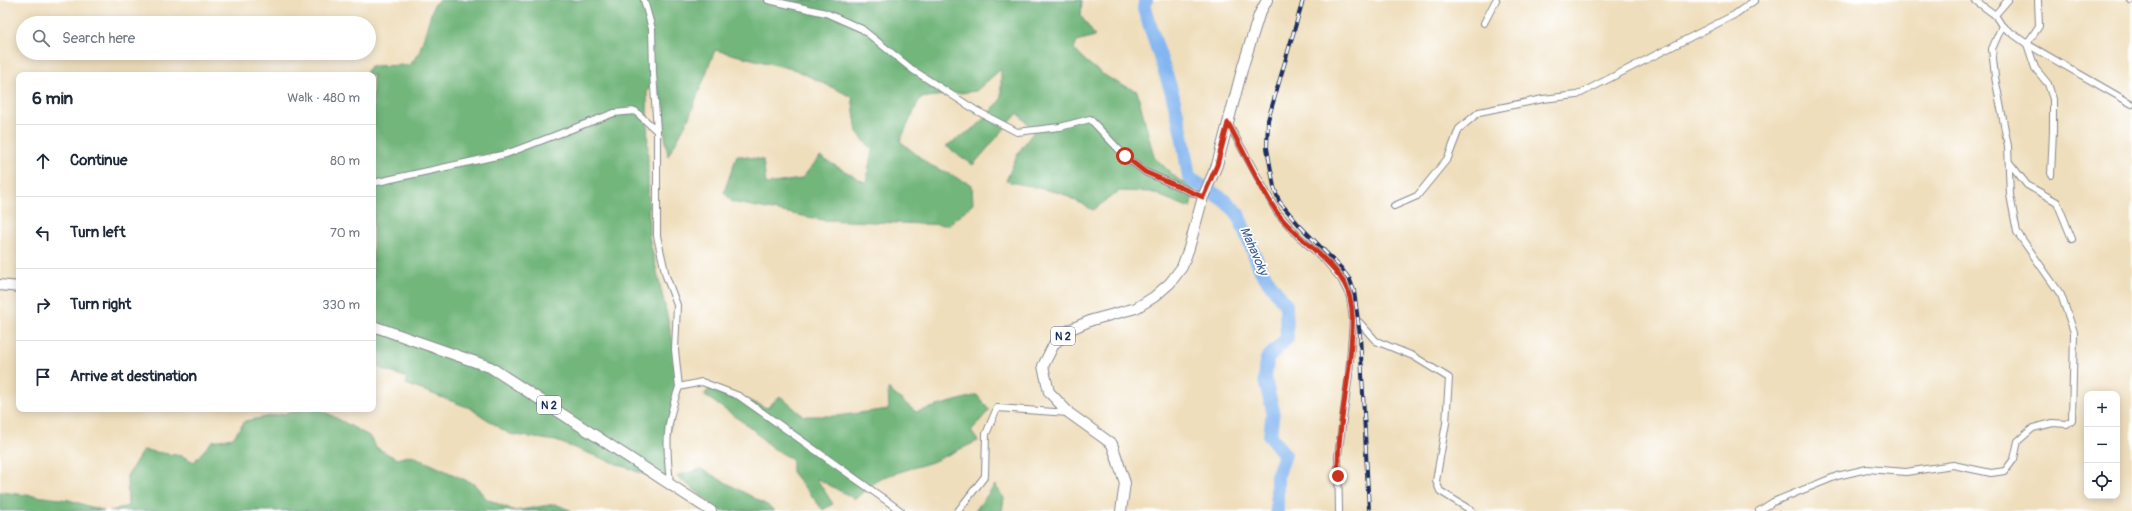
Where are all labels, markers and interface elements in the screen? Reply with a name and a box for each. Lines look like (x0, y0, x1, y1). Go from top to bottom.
search box (16, 16, 376, 60)
icon: search (30, 27, 52, 49)
text: Search here (62, 29, 135, 48)
text: 6 min (32, 88, 73, 109)
text: Walk · 480 m (287, 90, 360, 106)
route start (1116, 147, 1134, 165)
icon: ahead (32, 150, 54, 172)
text: Continue (70, 151, 128, 170)
text: 80 m (330, 153, 360, 169)
icon: left (32, 222, 54, 244)
text: Turn left (70, 223, 126, 242)
water label: Mahavoky (1236, 224, 1272, 279)
text: 70 m (330, 225, 360, 241)
icon: right (32, 294, 54, 316)
text: Turn right (70, 295, 131, 314)
text: 330 m (322, 297, 360, 313)
road number: N 2 (1051, 327, 1075, 345)
icon: arrive (32, 366, 54, 388)
text: Arrive at destination (70, 367, 197, 386)
map controls (2084, 391, 2120, 499)
button: + (2084, 391, 2120, 427)
road number: N 2 (537, 396, 561, 414)
button: − (2084, 427, 2120, 463)
button: locate (2084, 463, 2120, 499)
route end (1329, 467, 1347, 485)

